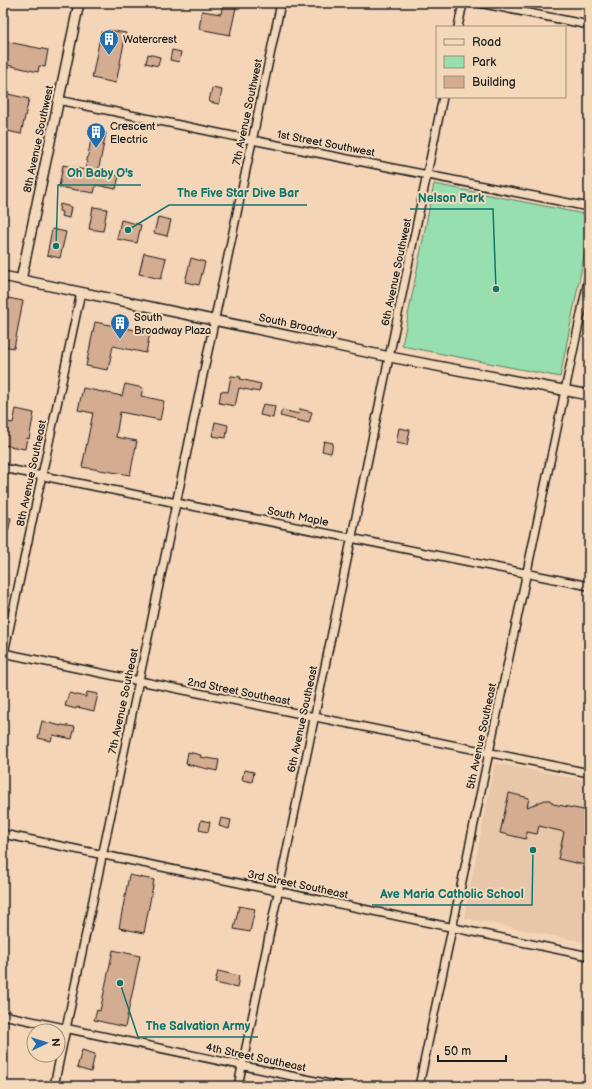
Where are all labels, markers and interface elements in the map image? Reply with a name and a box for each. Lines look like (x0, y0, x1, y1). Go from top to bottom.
legend (436, 26, 566, 98)
building icon: Watercrest (98, 28, 120, 56)
place label: Watercrest (123, 33, 178, 46)
text: Road (472, 35, 501, 50)
text: Park (472, 55, 496, 70)
street label: 7th Avenue Southwest (230, 57, 265, 166)
text: Building (472, 75, 516, 90)
street label: 8th Avenue Southwest (21, 84, 56, 194)
place label: Crescent Electric (110, 120, 156, 146)
building icon: Crescent Electric (85, 121, 107, 149)
street label: 1st Street Southwest (276, 128, 377, 160)
callout: Oh Baby O's (58, 161, 141, 185)
text: Oh Baby O's (67, 166, 133, 181)
callout: The Five Star Dive Bar (169, 181, 307, 205)
callout: Nelson Park (410, 185, 493, 209)
text: The Five Star Dive Bar (177, 186, 299, 201)
text: Nelson Park (418, 191, 485, 206)
street label: 6th Avenue Southwest (379, 216, 414, 327)
place label: South Broadway Plaza (134, 311, 211, 337)
street label: South Broadway (258, 311, 338, 340)
building icon: South Broadway Plaza (109, 312, 131, 340)
street label: 8th Avenue Southeast (14, 418, 49, 528)
street label: South Maple (266, 504, 330, 529)
street label: 7th Avenue Southeast (106, 647, 141, 755)
street label: 6th Avenue Southeast (285, 664, 320, 774)
street label: 2nd Street Southeast (186, 675, 292, 708)
street label: 5th Avenue Southeast (464, 681, 499, 790)
street label: 3rd Street Southeast (246, 867, 350, 902)
callout: Ave Maria Catholic School (372, 881, 532, 905)
text: Ave Maria Catholic School (379, 887, 524, 902)
callout: The Salvation Army (138, 1013, 258, 1037)
text: The Salvation Army (146, 1019, 251, 1034)
north arrow (26, 1023, 66, 1063)
scale bar (438, 1037, 506, 1063)
text: N (49, 1038, 62, 1047)
street label: 4th Street Southeast (205, 1041, 308, 1075)
text: 50 m (444, 1044, 471, 1059)

